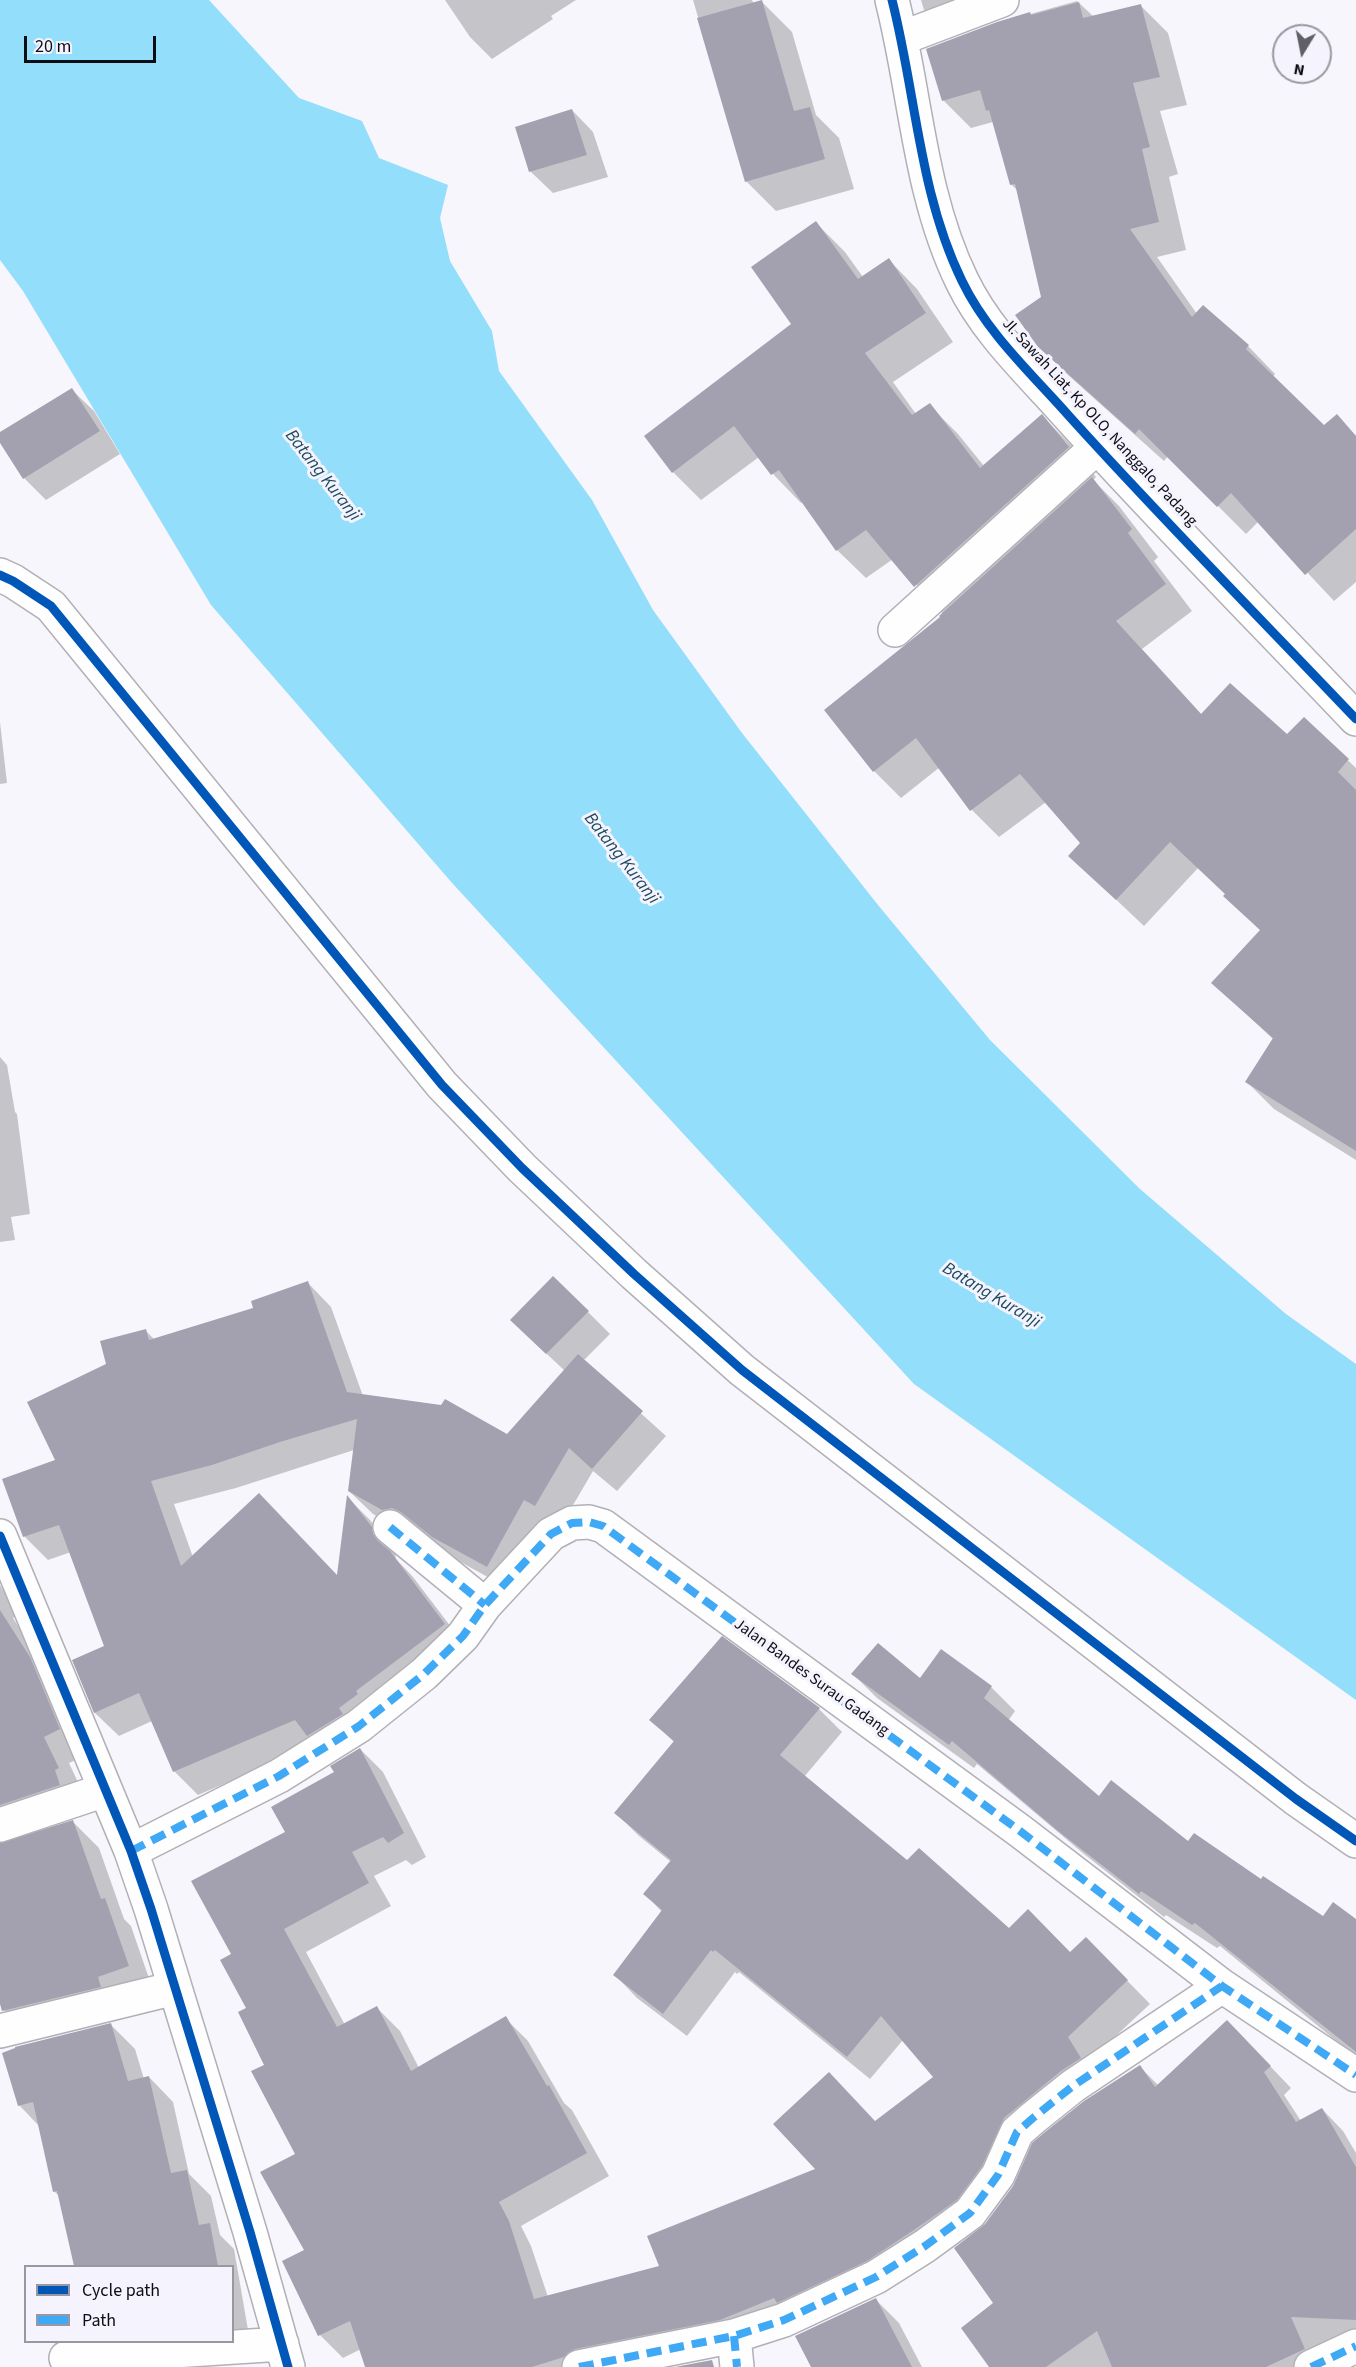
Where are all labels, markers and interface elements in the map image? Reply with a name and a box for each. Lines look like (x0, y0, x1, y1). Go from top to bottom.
scale bar (27, 24, 159, 62)
north arrow (1272, 24, 1332, 84)
text: 20 m (35, 34, 71, 59)
text: N (1292, 58, 1306, 82)
street label: Jl. Sawah Liat, Kp OLO, Nanggalo, Padang (997, 315, 1201, 531)
water label: Batang Kuranji (279, 426, 365, 526)
water label: Batang Kuranji (578, 809, 664, 909)
water label: Batang Kuranji (938, 1258, 1044, 1334)
street label: Jalan Bandes Surau Gadang (730, 1615, 892, 1741)
legend (24, 2265, 234, 2343)
text: Cycle path (82, 2278, 160, 2303)
text: Path (82, 2308, 116, 2333)

